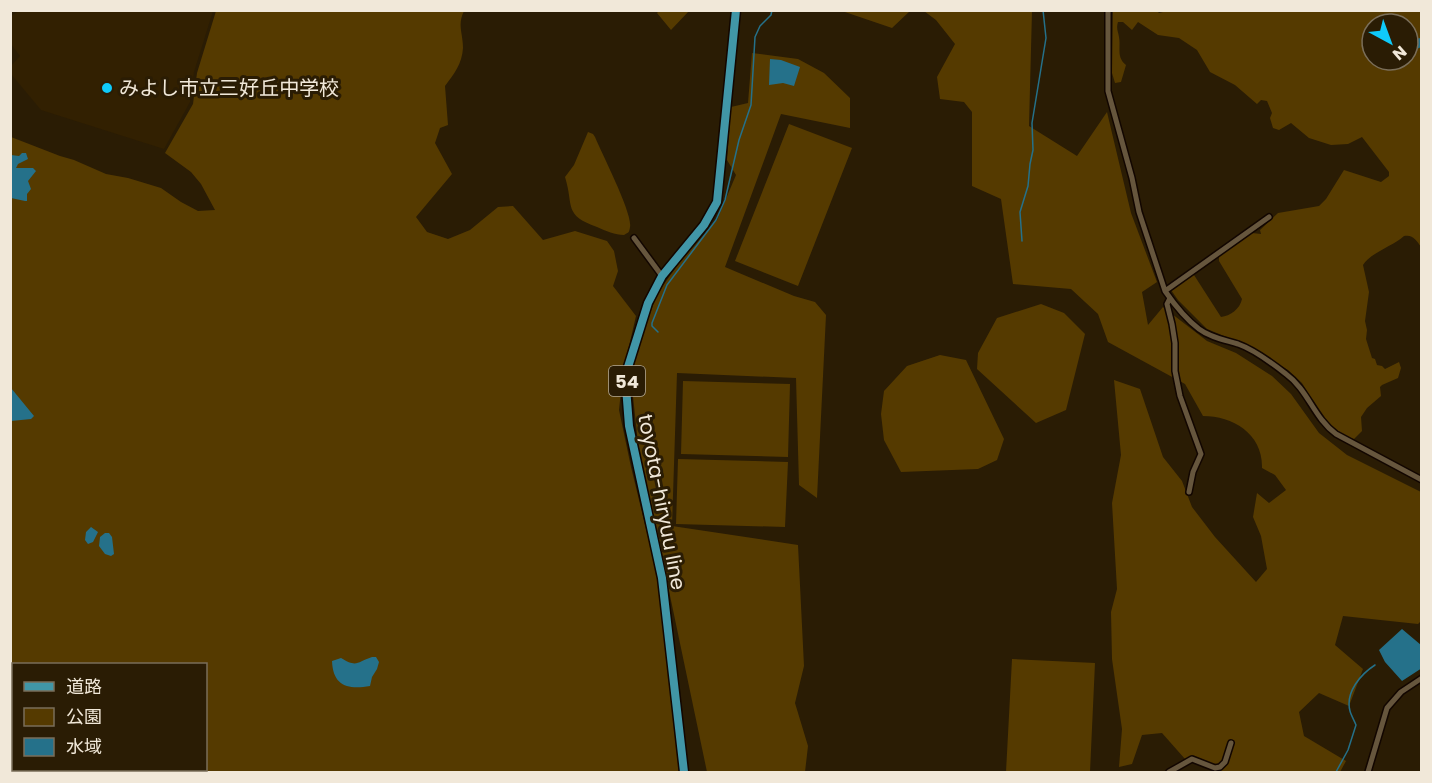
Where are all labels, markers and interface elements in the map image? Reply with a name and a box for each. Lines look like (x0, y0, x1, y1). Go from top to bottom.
north arrow (1360, 12, 1420, 72)
text: N (1387, 40, 1412, 66)
place label: みよし市立三好丘中学校 (119, 74, 339, 102)
marker: みよし市立三好丘中学校 (100, 81, 114, 95)
road number: 54 (609, 366, 645, 396)
street label: toyota-hiryuu line (631, 412, 693, 592)
legend (12, 663, 207, 771)
text: 道路 (66, 674, 102, 699)
text: 公園 (66, 704, 102, 729)
text: 水域 (66, 734, 102, 759)

